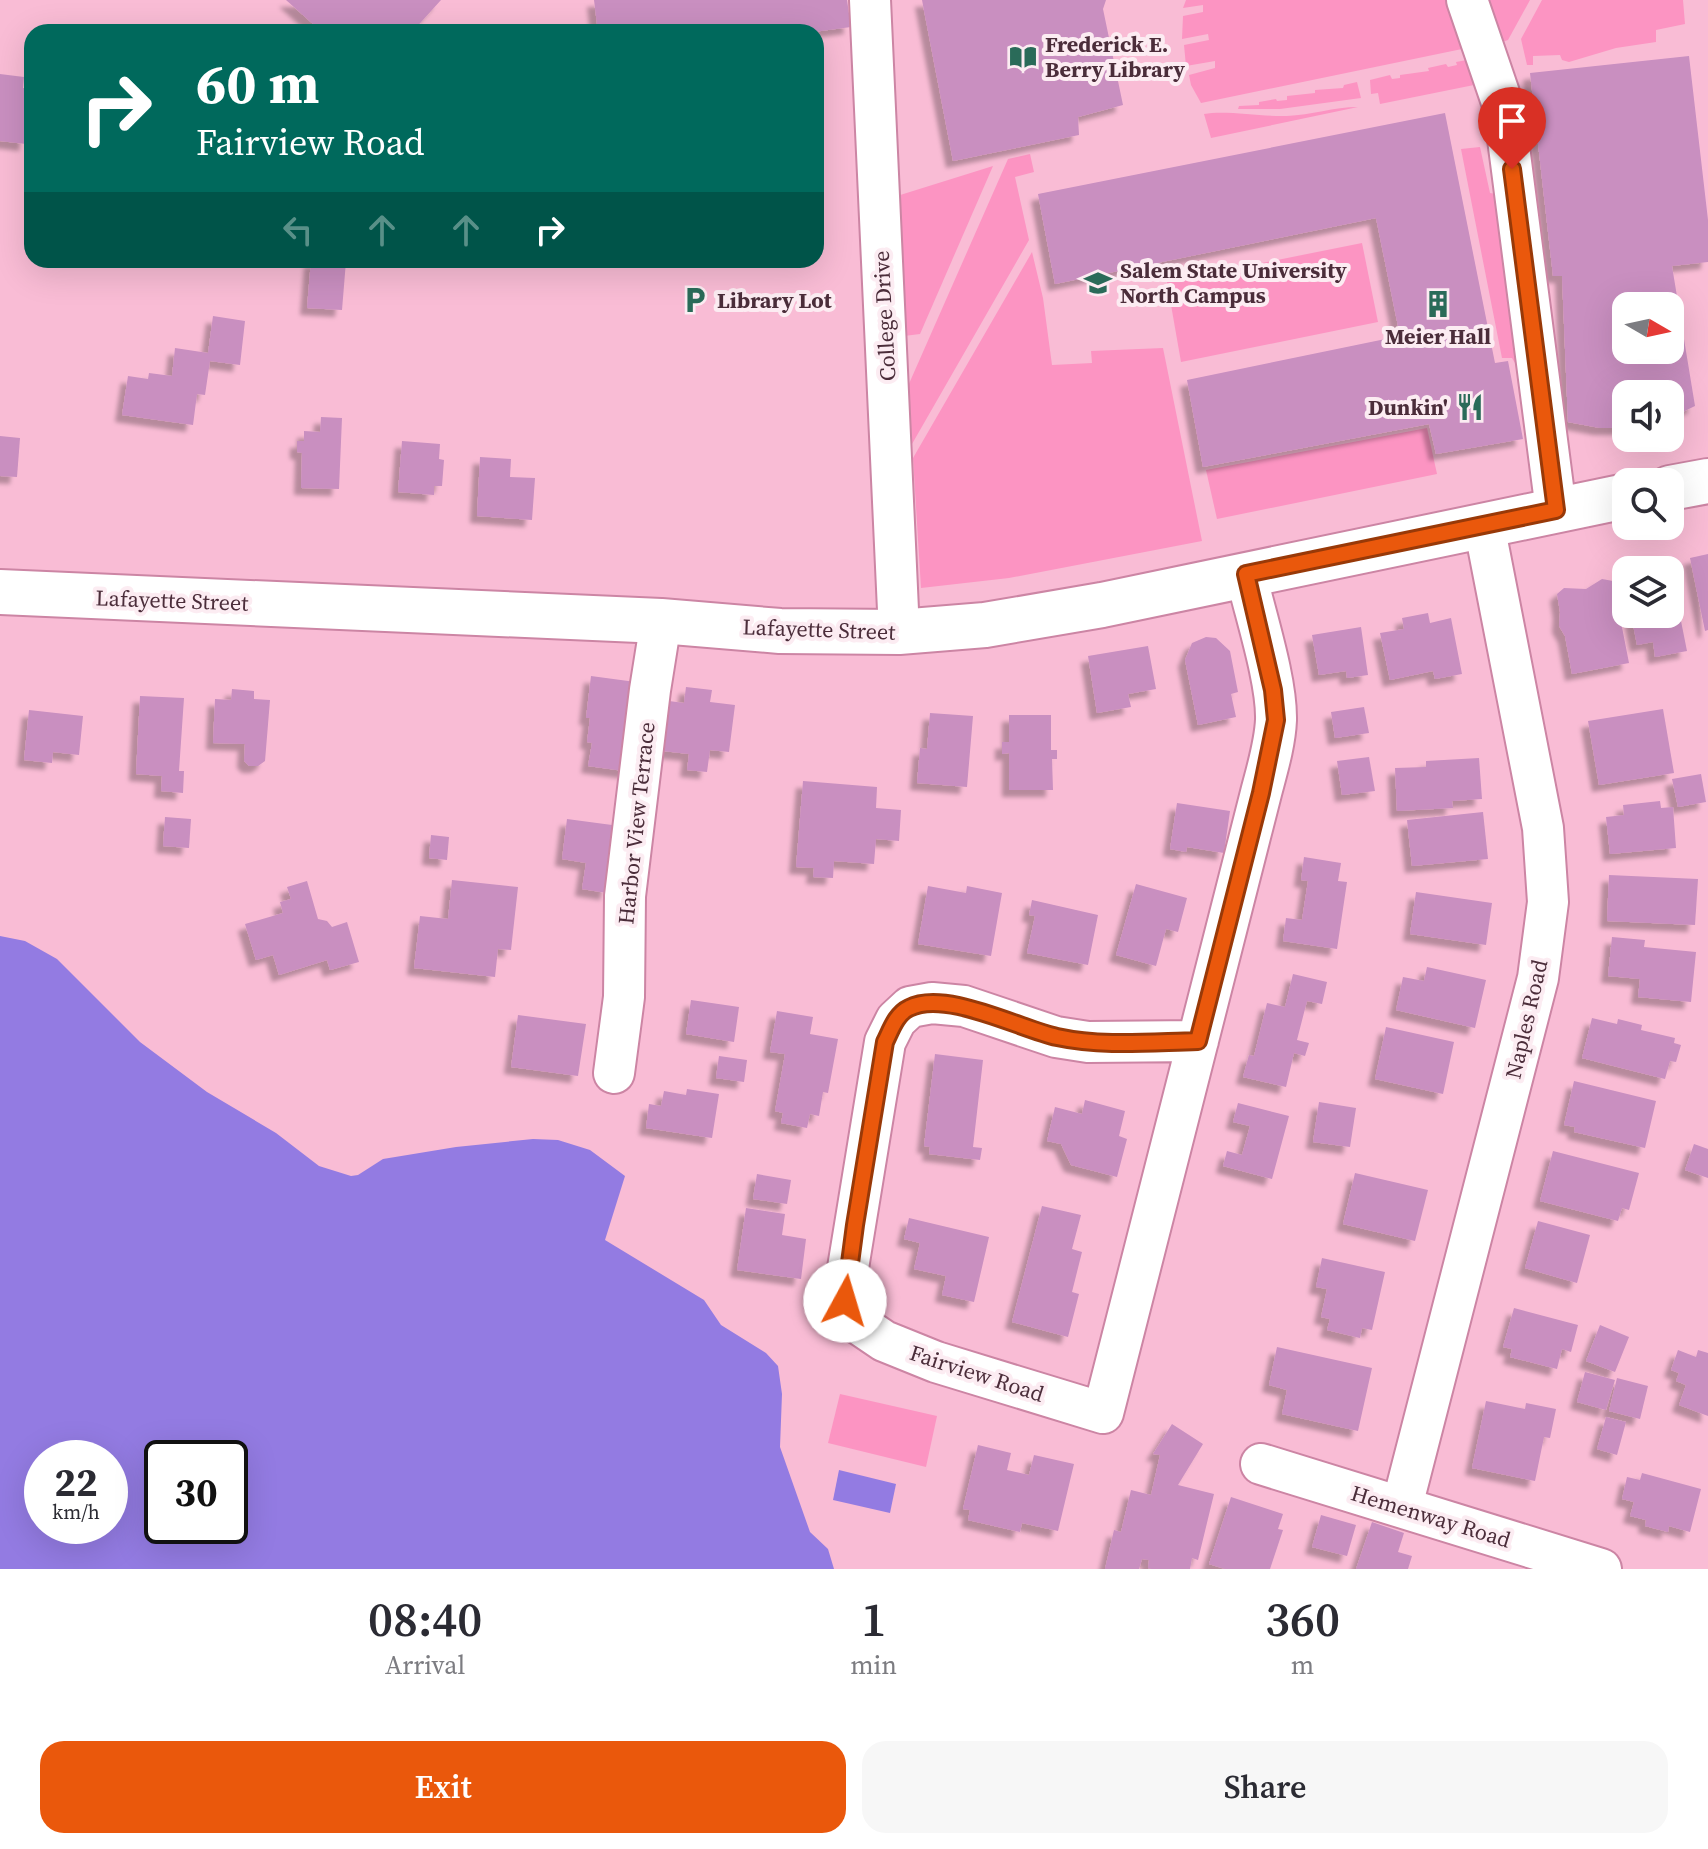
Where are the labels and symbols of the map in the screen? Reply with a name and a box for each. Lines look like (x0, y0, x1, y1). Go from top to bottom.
place label: Frederick E. Berry Library (1045, 29, 1185, 84)
library icon: Frederick E. Berry Library (1008, 42, 1038, 72)
pin (1478, 87, 1546, 169)
street label: College Drive (866, 250, 902, 382)
place label: Salem State University North Campus (1120, 255, 1347, 310)
school or university icon: Salem State University North Campus (1083, 268, 1113, 298)
parking icon: Library Lot (680, 285, 710, 315)
place label: Library Lot (717, 285, 833, 315)
building icon: Meier Hall (1423, 289, 1453, 319)
north arrow (1612, 292, 1684, 364)
place label: Meier Hall (1385, 321, 1491, 351)
place label: Dunkin' (1368, 392, 1448, 422)
restaurant icon: Dunkin' (1455, 392, 1485, 422)
street label: Lafayette Street (95, 582, 250, 618)
street label: Lafayette Street (742, 611, 897, 647)
street label: Harbor View Terrace (610, 720, 662, 926)
street label: Naples Road (1498, 956, 1554, 1082)
position arrow (803, 1259, 887, 1343)
street label: Fairview Road (906, 1337, 1048, 1409)
speed limit sign: 30 (144, 1440, 248, 1544)
street label: Hemenway Road (1347, 1477, 1515, 1555)

